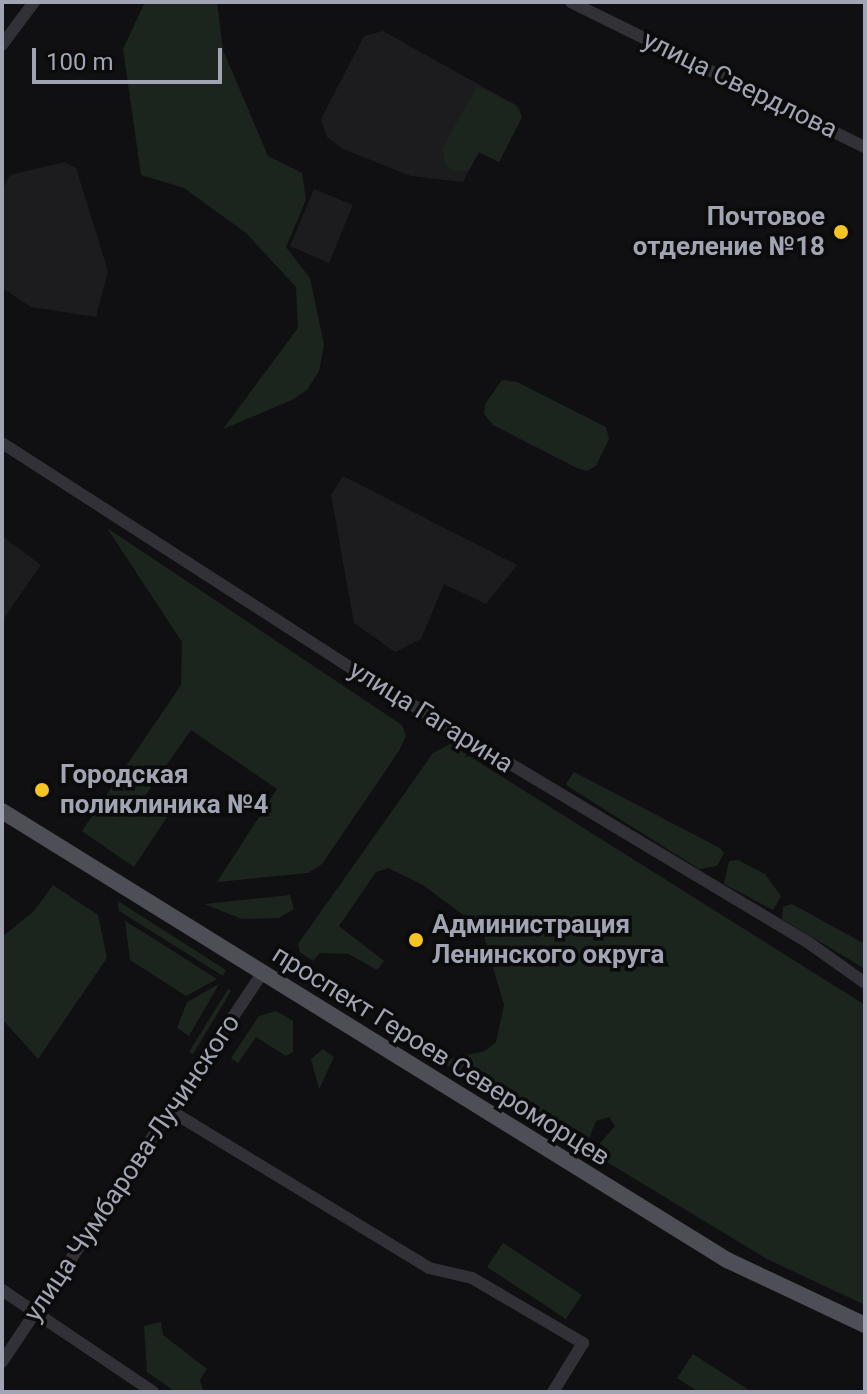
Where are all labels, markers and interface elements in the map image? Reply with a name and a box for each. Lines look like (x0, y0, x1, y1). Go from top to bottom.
street label: улица Свердлова (638, 24, 842, 146)
scale bar (36, 32, 226, 82)
text: 100 m (46, 48, 113, 76)
place label: Почтовое отделение №18 (633, 201, 825, 262)
marker: Почтовое отделение №18 (832, 223, 850, 241)
street label: улица Гагарина (343, 654, 519, 780)
place label: Городская поликлиника №4 (60, 759, 268, 820)
marker: Городская поликлиника №4 (31, 779, 53, 801)
place label: Администрация Ленинского округа (432, 909, 664, 970)
marker: Администрация Ленинского округа (407, 931, 425, 949)
street label: проспект Героев Североморцев (267, 939, 615, 1173)
street label: улица Чумбарова-Лучинского (17, 1008, 247, 1328)

